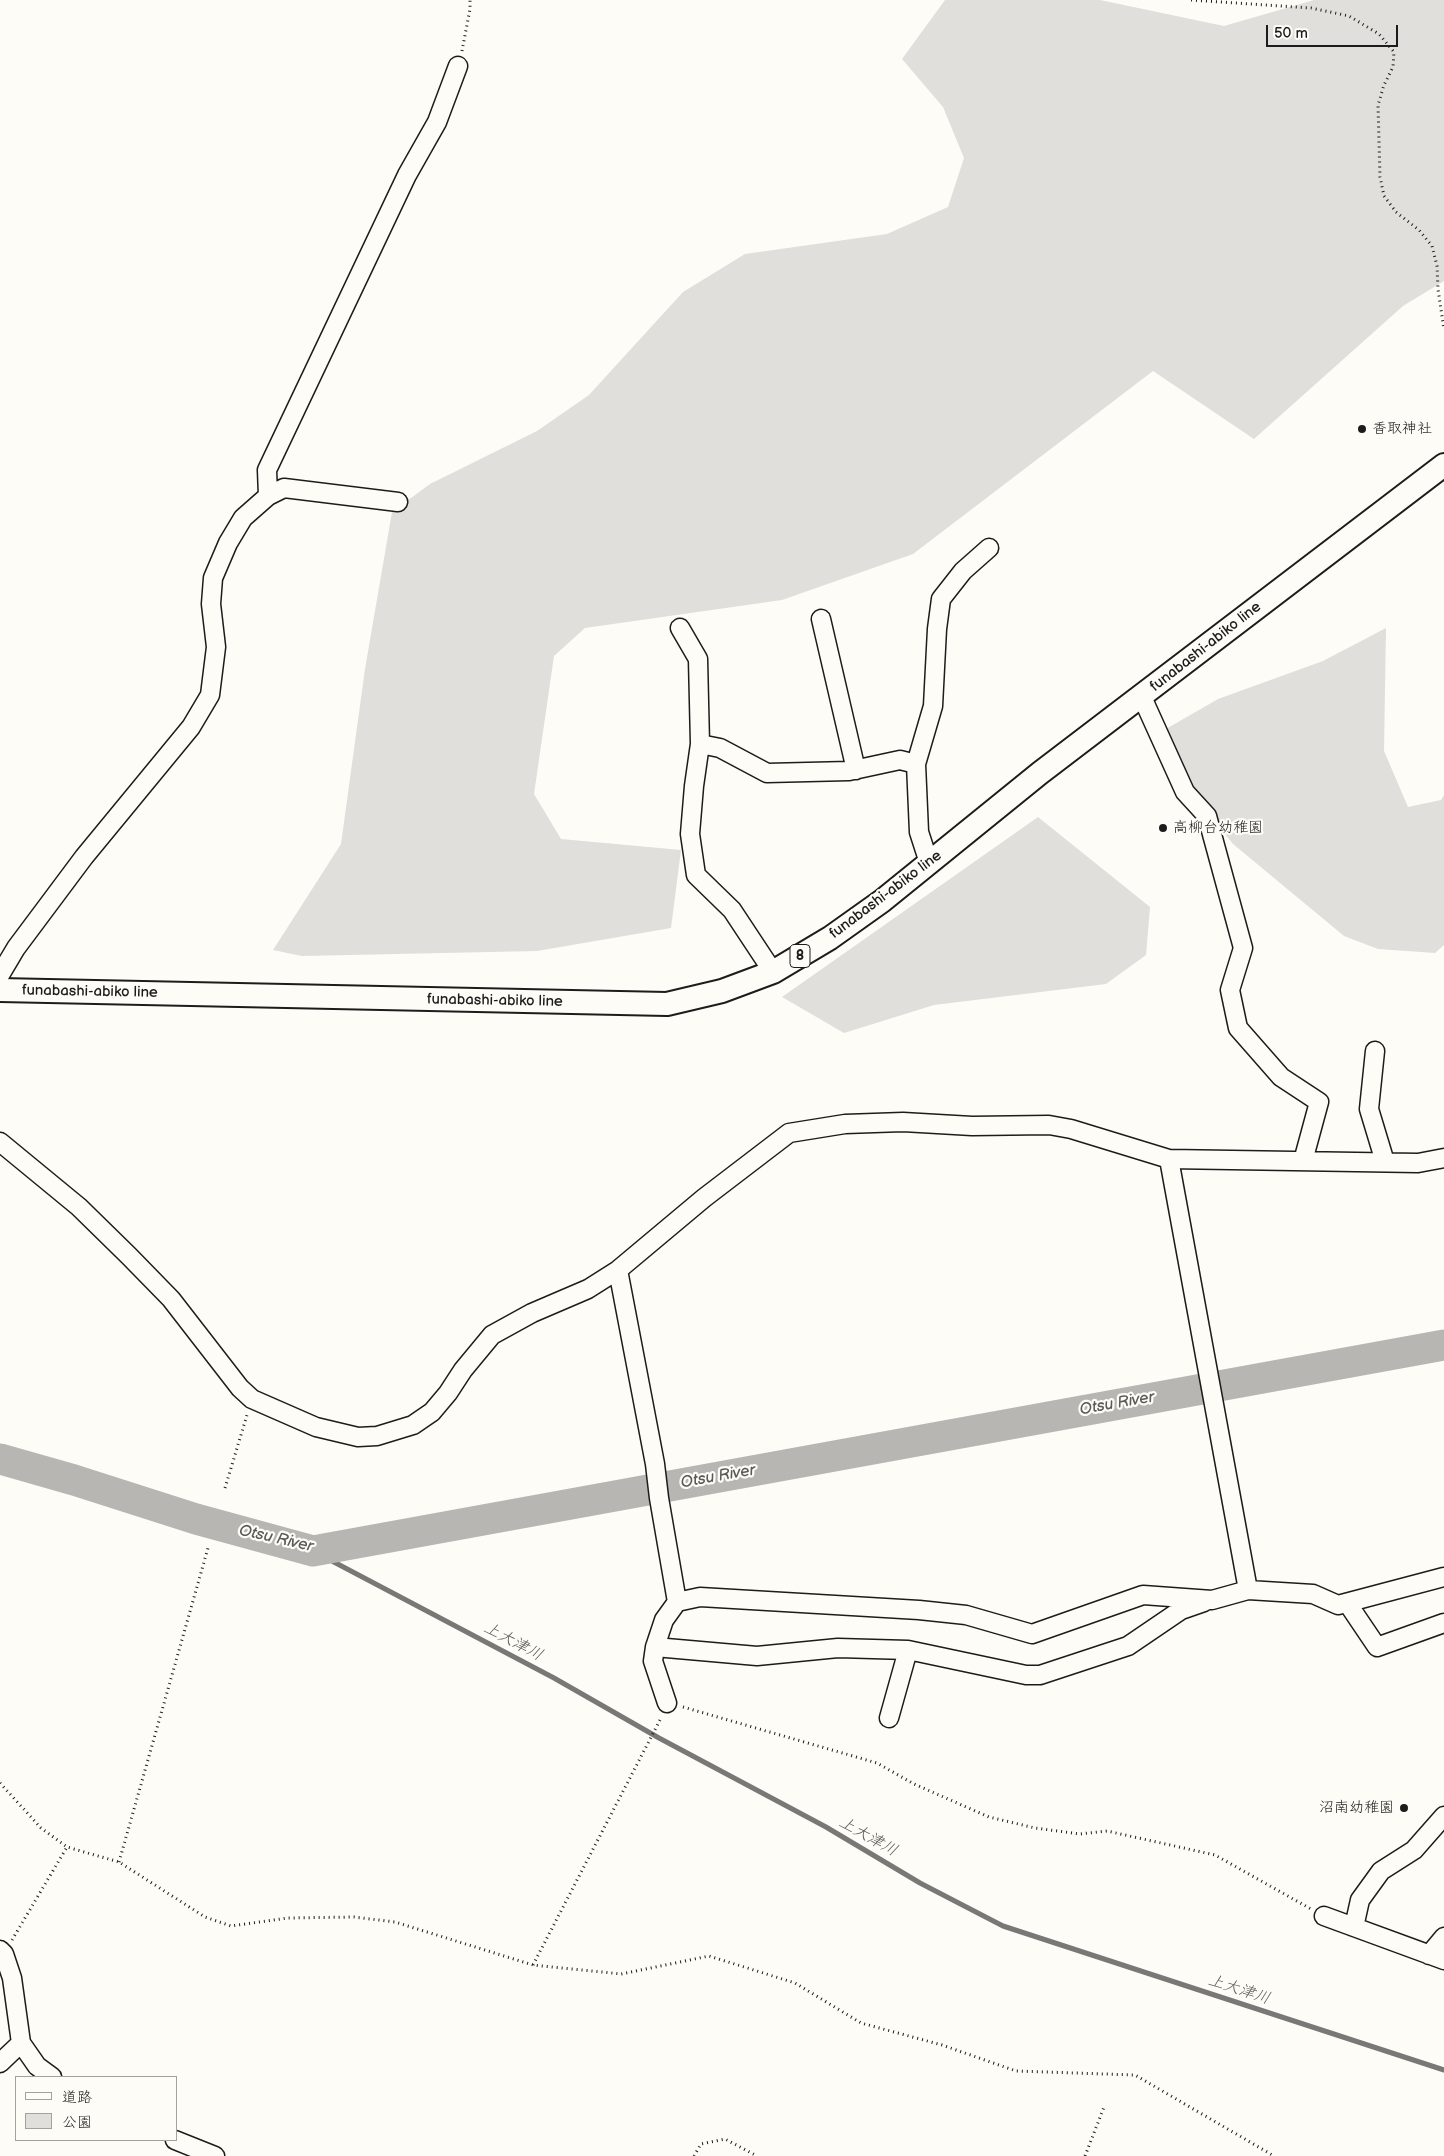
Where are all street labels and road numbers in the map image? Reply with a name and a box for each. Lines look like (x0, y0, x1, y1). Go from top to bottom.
street label: funabashi-abiko line (1147, 598, 1265, 696)
street label: funabashi-abiko line (826, 847, 946, 943)
road number: 8 (790, 944, 810, 968)
street label: funabashi-abiko line (22, 982, 158, 1002)
street label: funabashi-abiko line (427, 991, 563, 1011)

